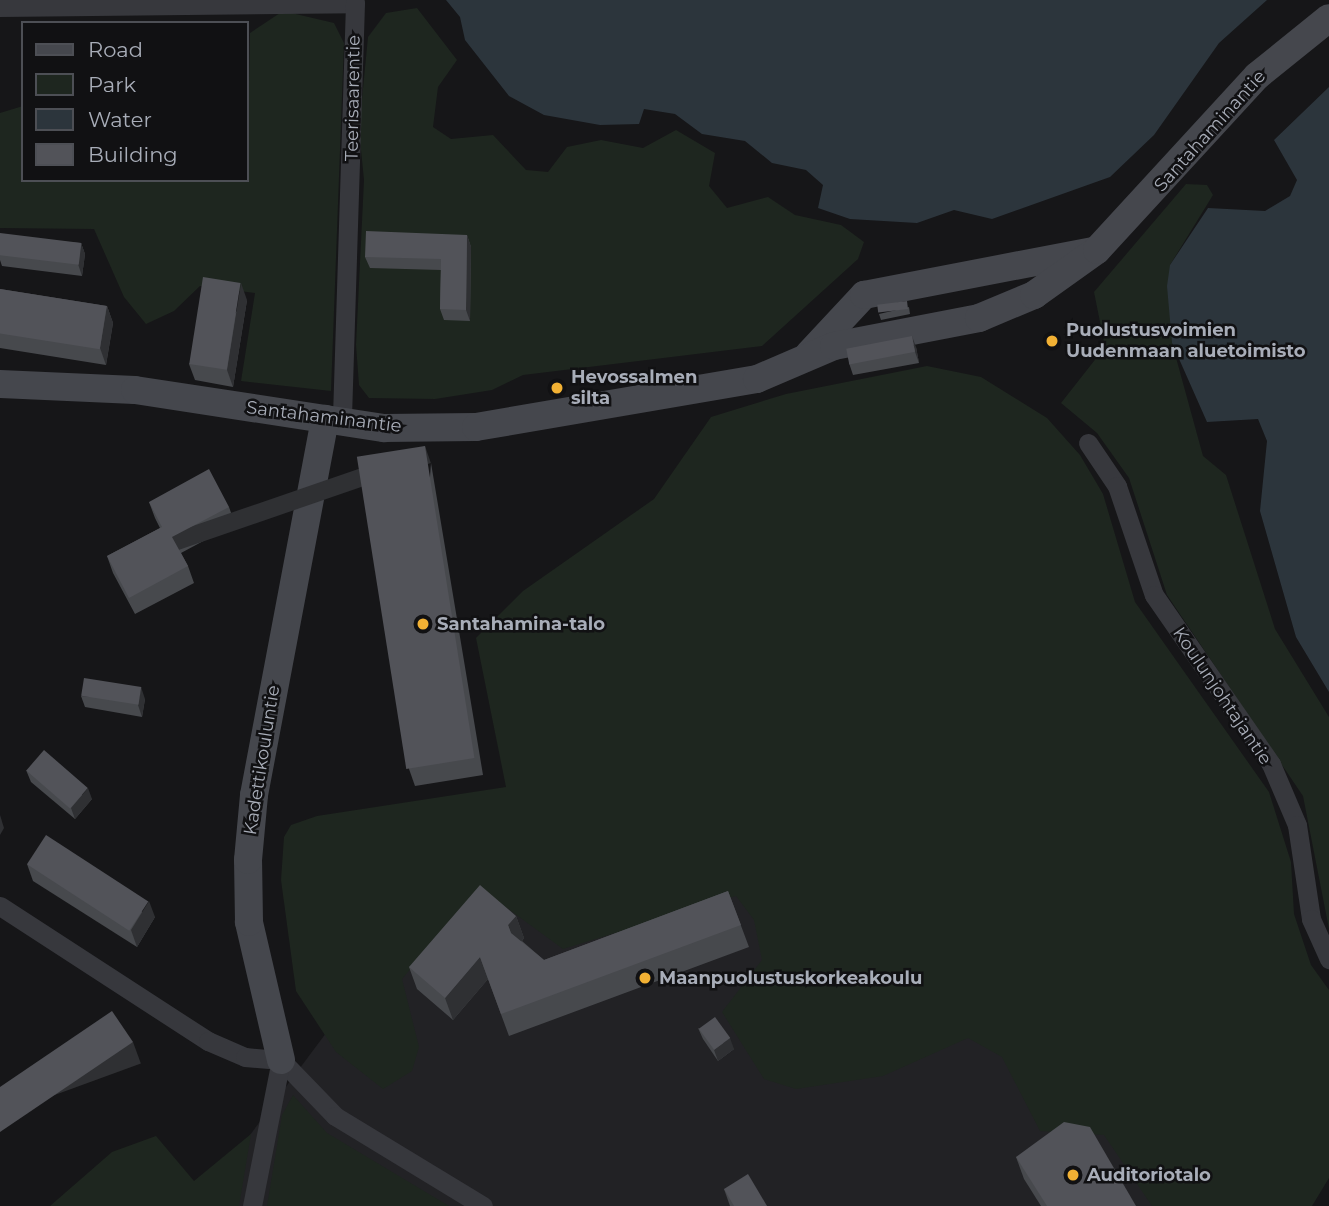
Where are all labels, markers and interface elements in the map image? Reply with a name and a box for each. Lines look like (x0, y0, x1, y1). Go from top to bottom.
legend (21, 21, 248, 182)
street label: Teerisaarentie (341, 35, 365, 161)
text: Road (88, 37, 143, 62)
street label: Santahaminantie (1150, 66, 1270, 196)
text: Park (88, 72, 136, 97)
text: Water (88, 107, 152, 132)
text: Building (88, 142, 178, 167)
place label: Puolustusvoimien Uudenmaan aluetoimisto (1066, 320, 1306, 362)
marker: Puolustusvoimien Uudenmaan aluetoimisto (1044, 333, 1060, 349)
place label: Hevossalmen silta (571, 367, 697, 410)
marker: Hevossalmen silta (549, 380, 565, 396)
street label: Santahaminantie (245, 397, 403, 437)
place label: Santahamina-talo (437, 613, 605, 635)
marker: Santahamina-talo (415, 616, 431, 632)
street label: Koulunjohtajantie (1168, 623, 1276, 769)
street label: Kadettikouluntie (239, 684, 285, 836)
place label: Maanpuolustuskorkeakoulu (659, 967, 922, 989)
marker: Maanpuolustuskorkeakoulu (637, 970, 653, 986)
place label: Auditoriotalo (1087, 1164, 1211, 1186)
marker: Auditoriotalo (1065, 1167, 1081, 1183)

